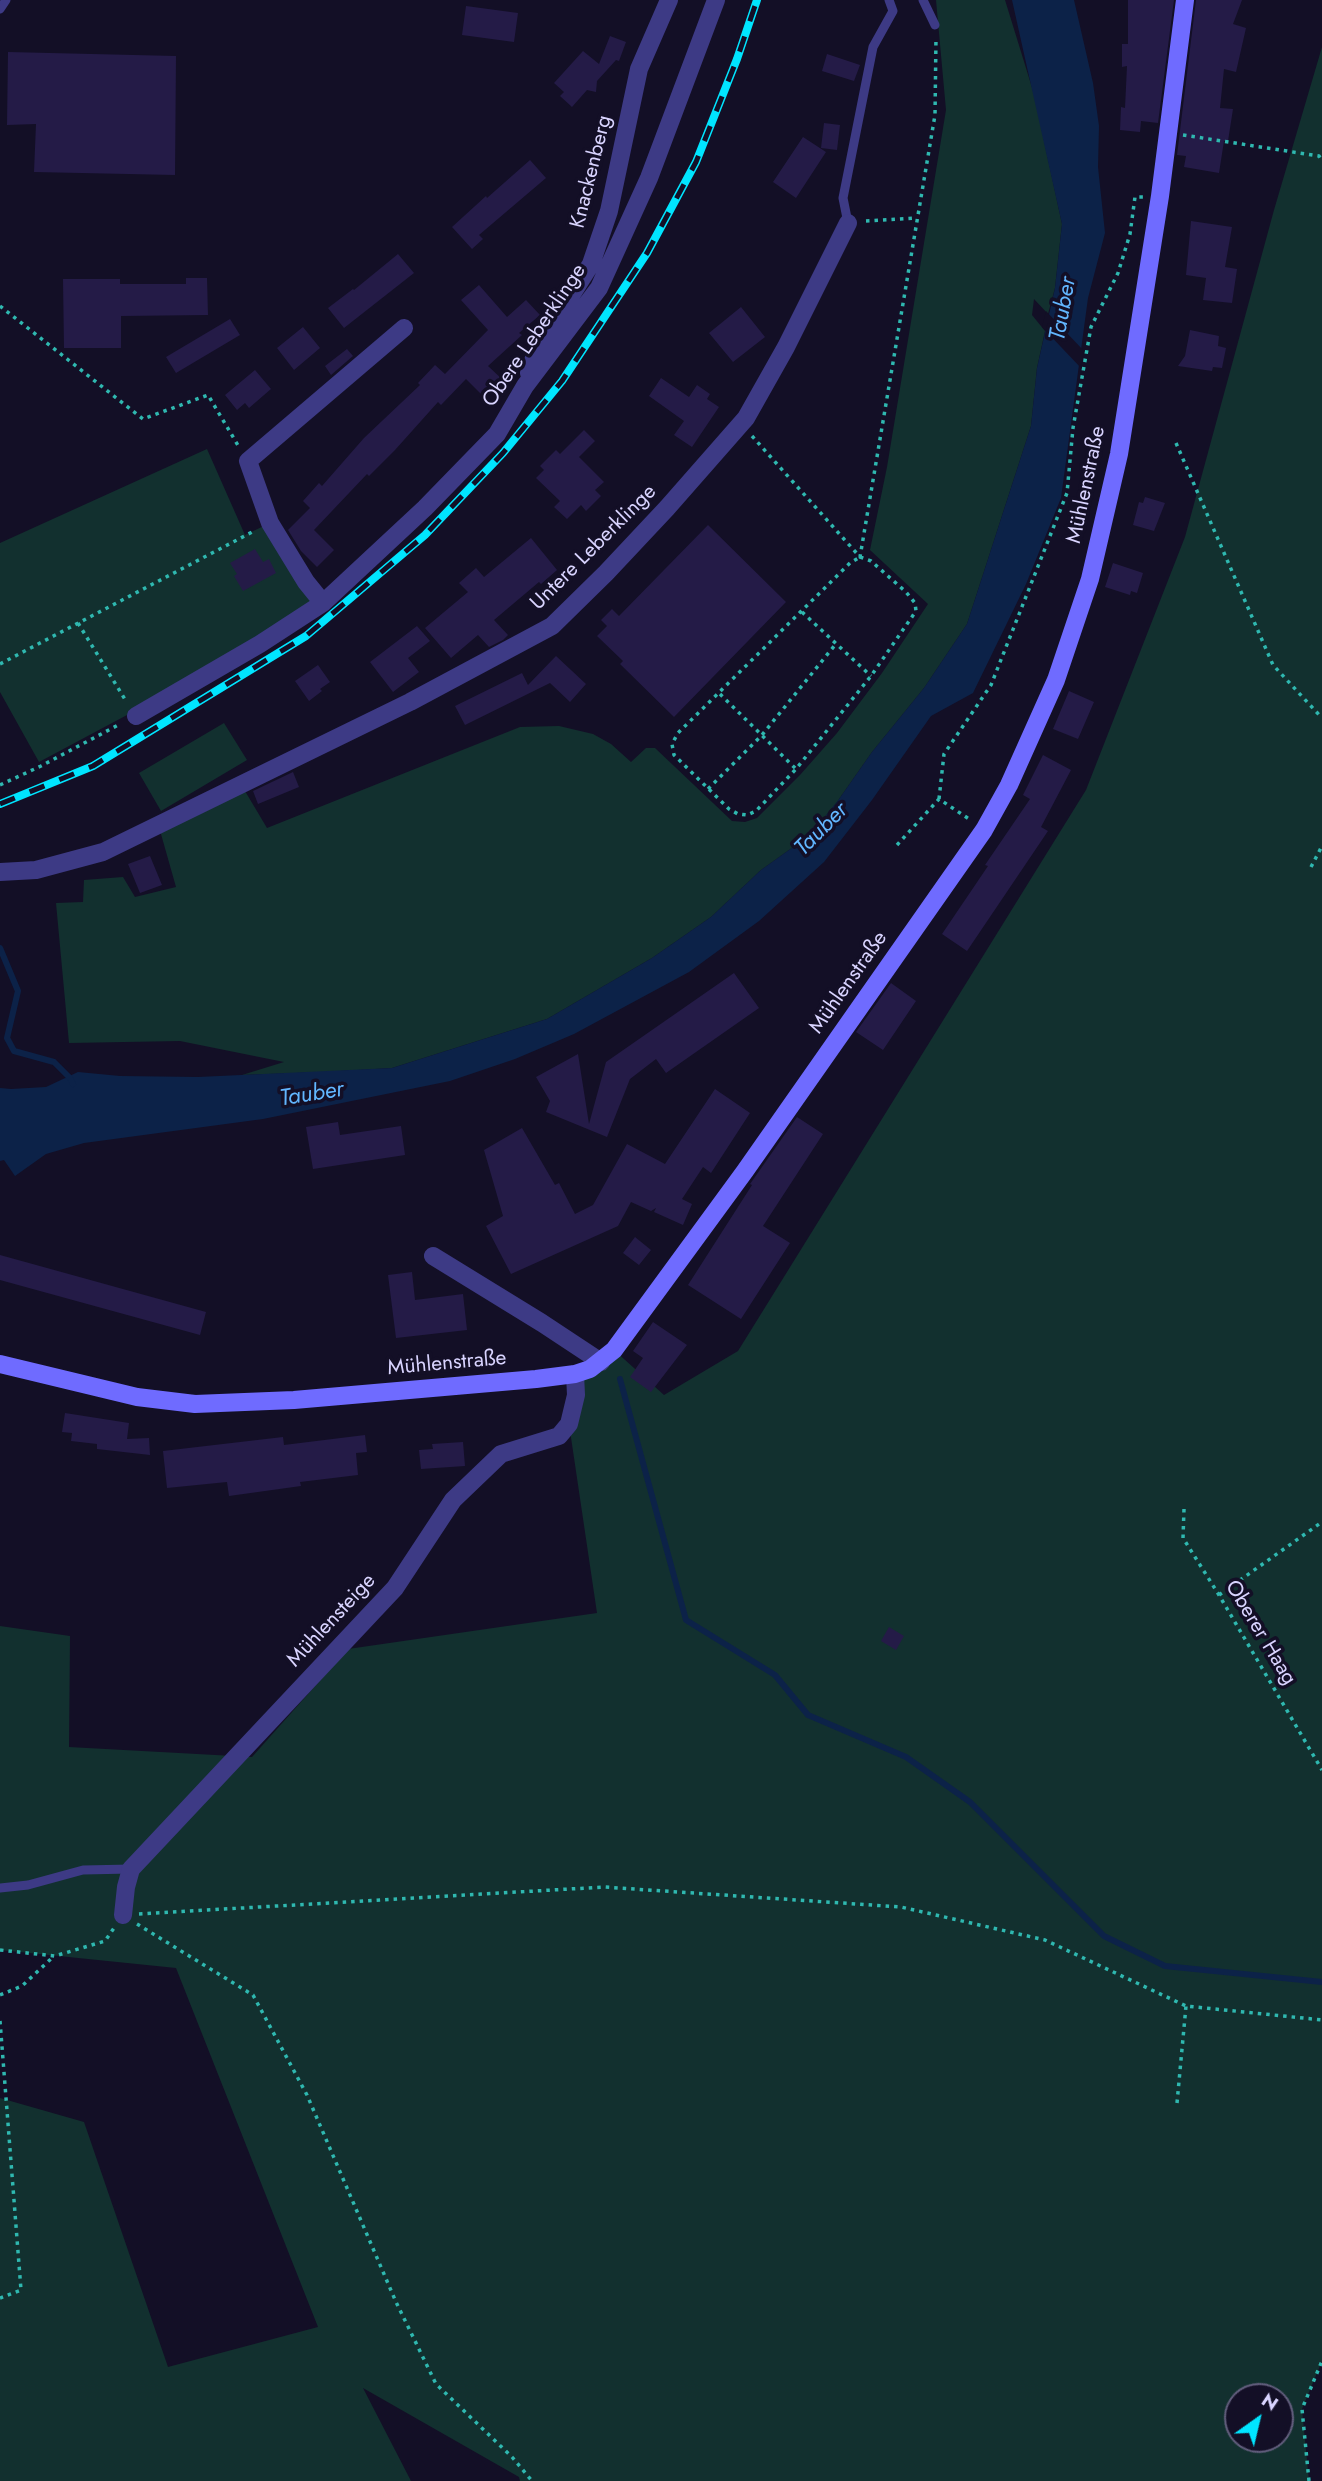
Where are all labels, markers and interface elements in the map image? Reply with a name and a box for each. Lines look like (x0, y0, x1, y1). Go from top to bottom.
street label: Knackenberg (566, 113, 618, 231)
street label: Obere Leberklinge (478, 260, 592, 412)
water label: Tauber (1045, 275, 1083, 343)
street label: Mühlenstraße (1062, 424, 1112, 546)
street label: Untere Leberklinge (526, 480, 662, 616)
water label: Tauber (789, 797, 855, 863)
street label: Mühlenstraße (804, 927, 894, 1039)
water label: Tauber (278, 1076, 346, 1114)
street label: Mühlenstraße (387, 1346, 507, 1382)
street label: Mühlensteige (282, 1569, 382, 1673)
street label: Oberer Haag (1219, 1576, 1301, 1690)
north arrow (1224, 2383, 1294, 2453)
text: N (1256, 2386, 1284, 2417)

